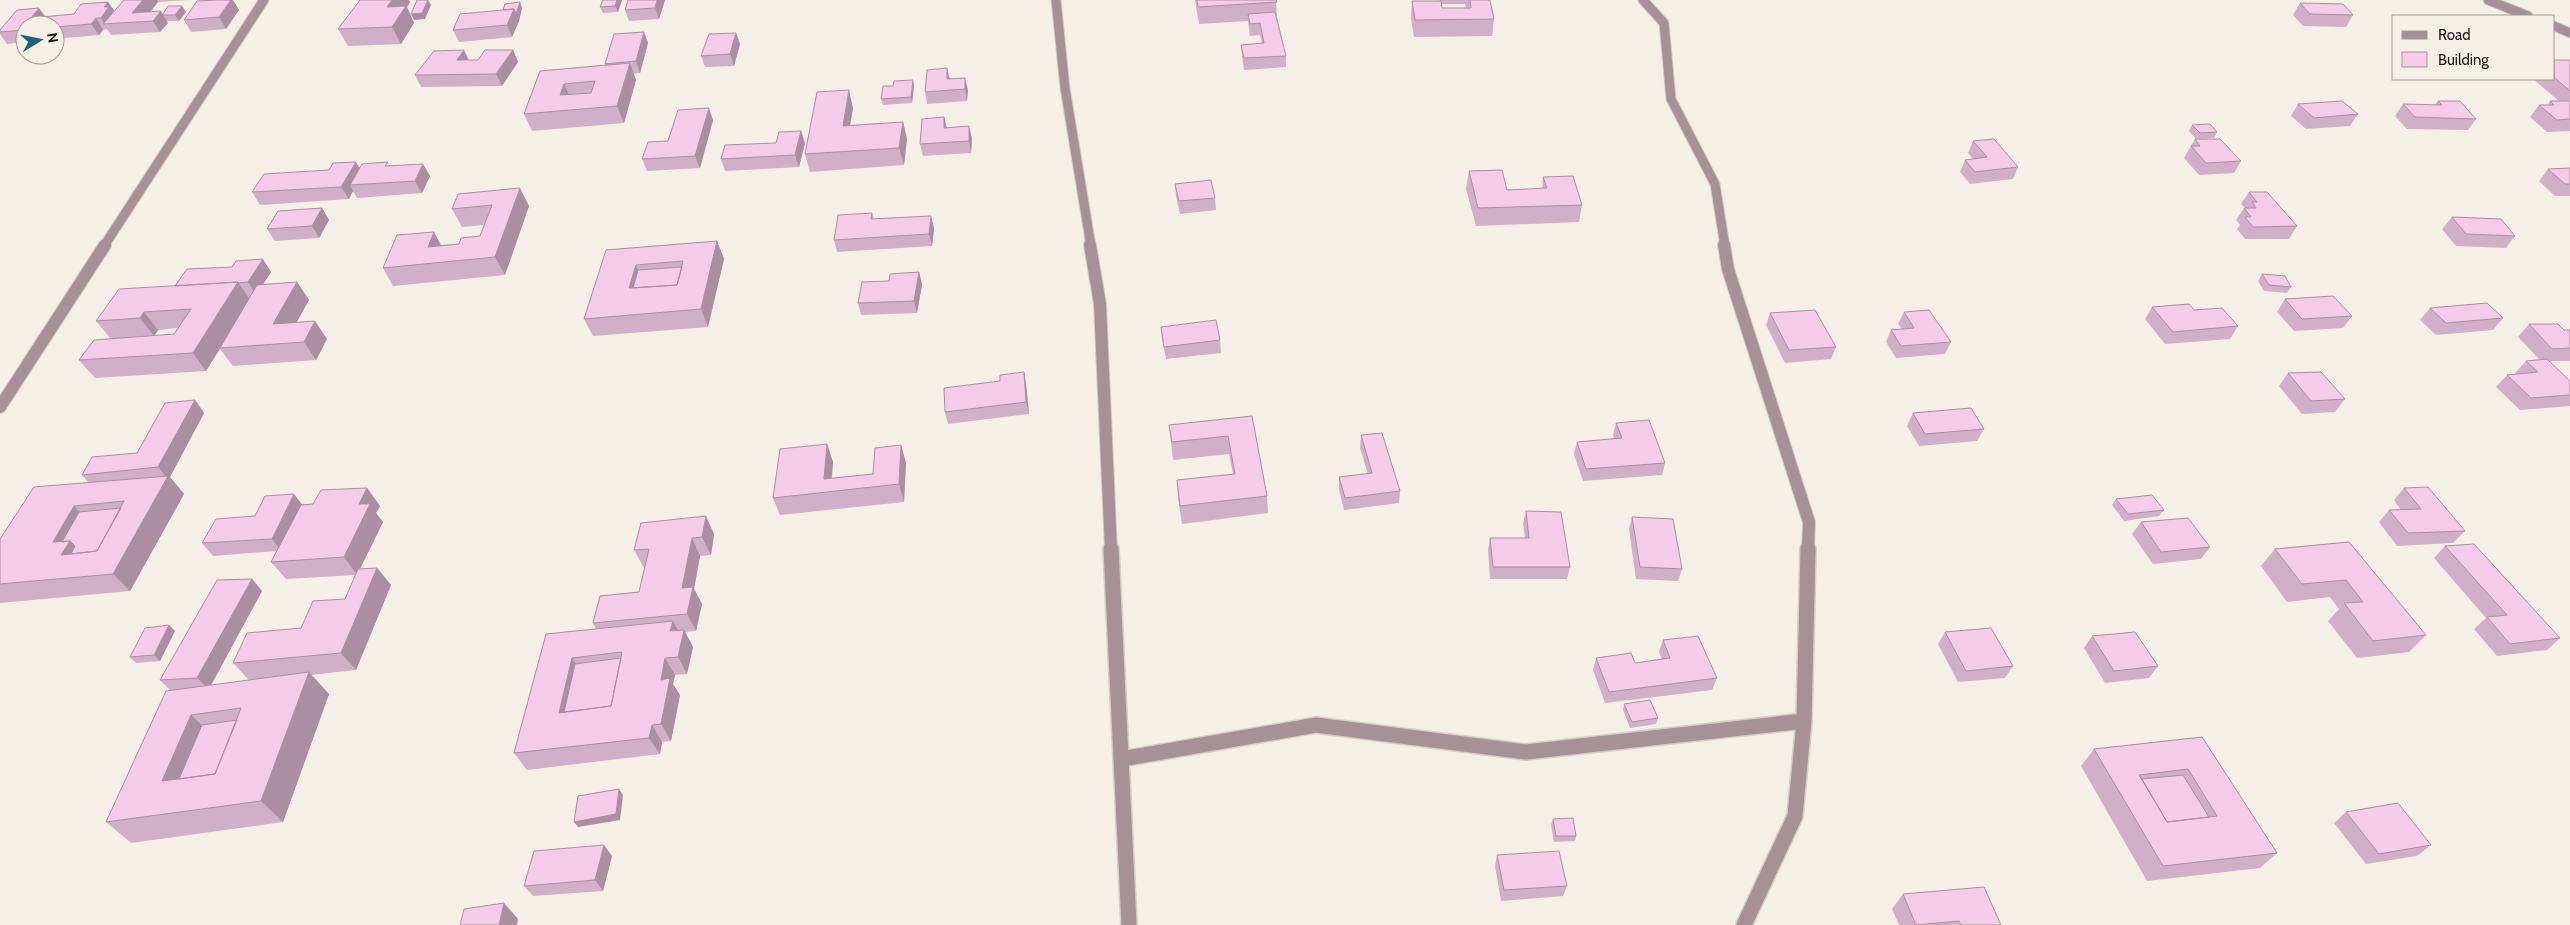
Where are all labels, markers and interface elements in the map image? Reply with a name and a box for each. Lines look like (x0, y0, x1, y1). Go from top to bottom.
north arrow (15, 15, 65, 65)
legend (2392, 15, 2555, 80)
text: Road (2438, 26, 2471, 44)
text: N (43, 31, 63, 44)
text: Building (2438, 51, 2489, 69)

